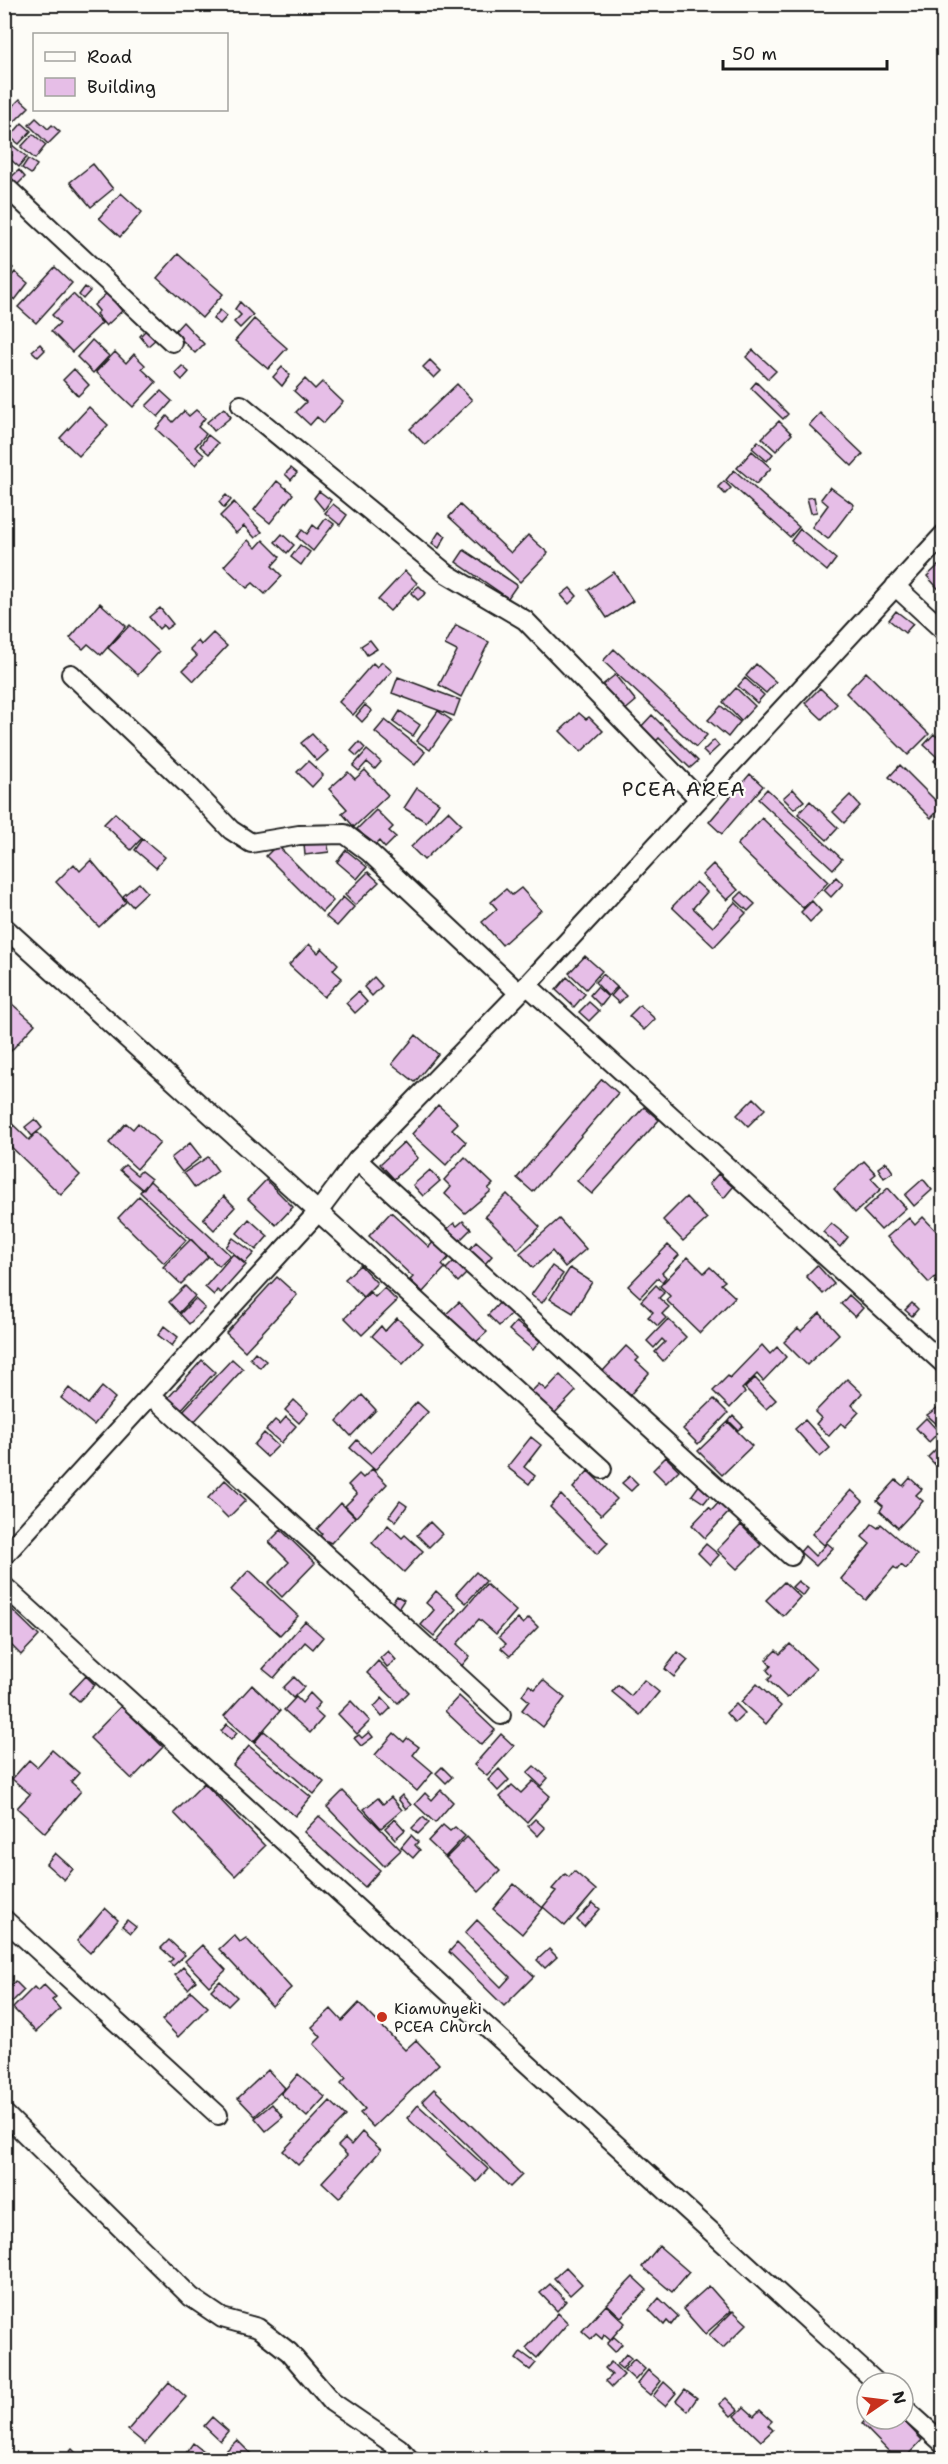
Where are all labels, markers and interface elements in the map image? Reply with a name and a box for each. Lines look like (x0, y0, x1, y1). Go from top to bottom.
legend (33, 33, 228, 111)
scale bar (723, 33, 886, 71)
text: 50 m (732, 42, 777, 66)
text: Road (87, 45, 132, 69)
text: Building (87, 75, 156, 99)
district label: PCEA AREA (622, 776, 746, 802)
place label: Kiamunyeki PCEA Church (394, 1998, 492, 2037)
marker: Kiamunyeki PCEA Church (375, 2010, 389, 2024)
north arrow (855, 2371, 915, 2431)
text: N (887, 2389, 911, 2406)

